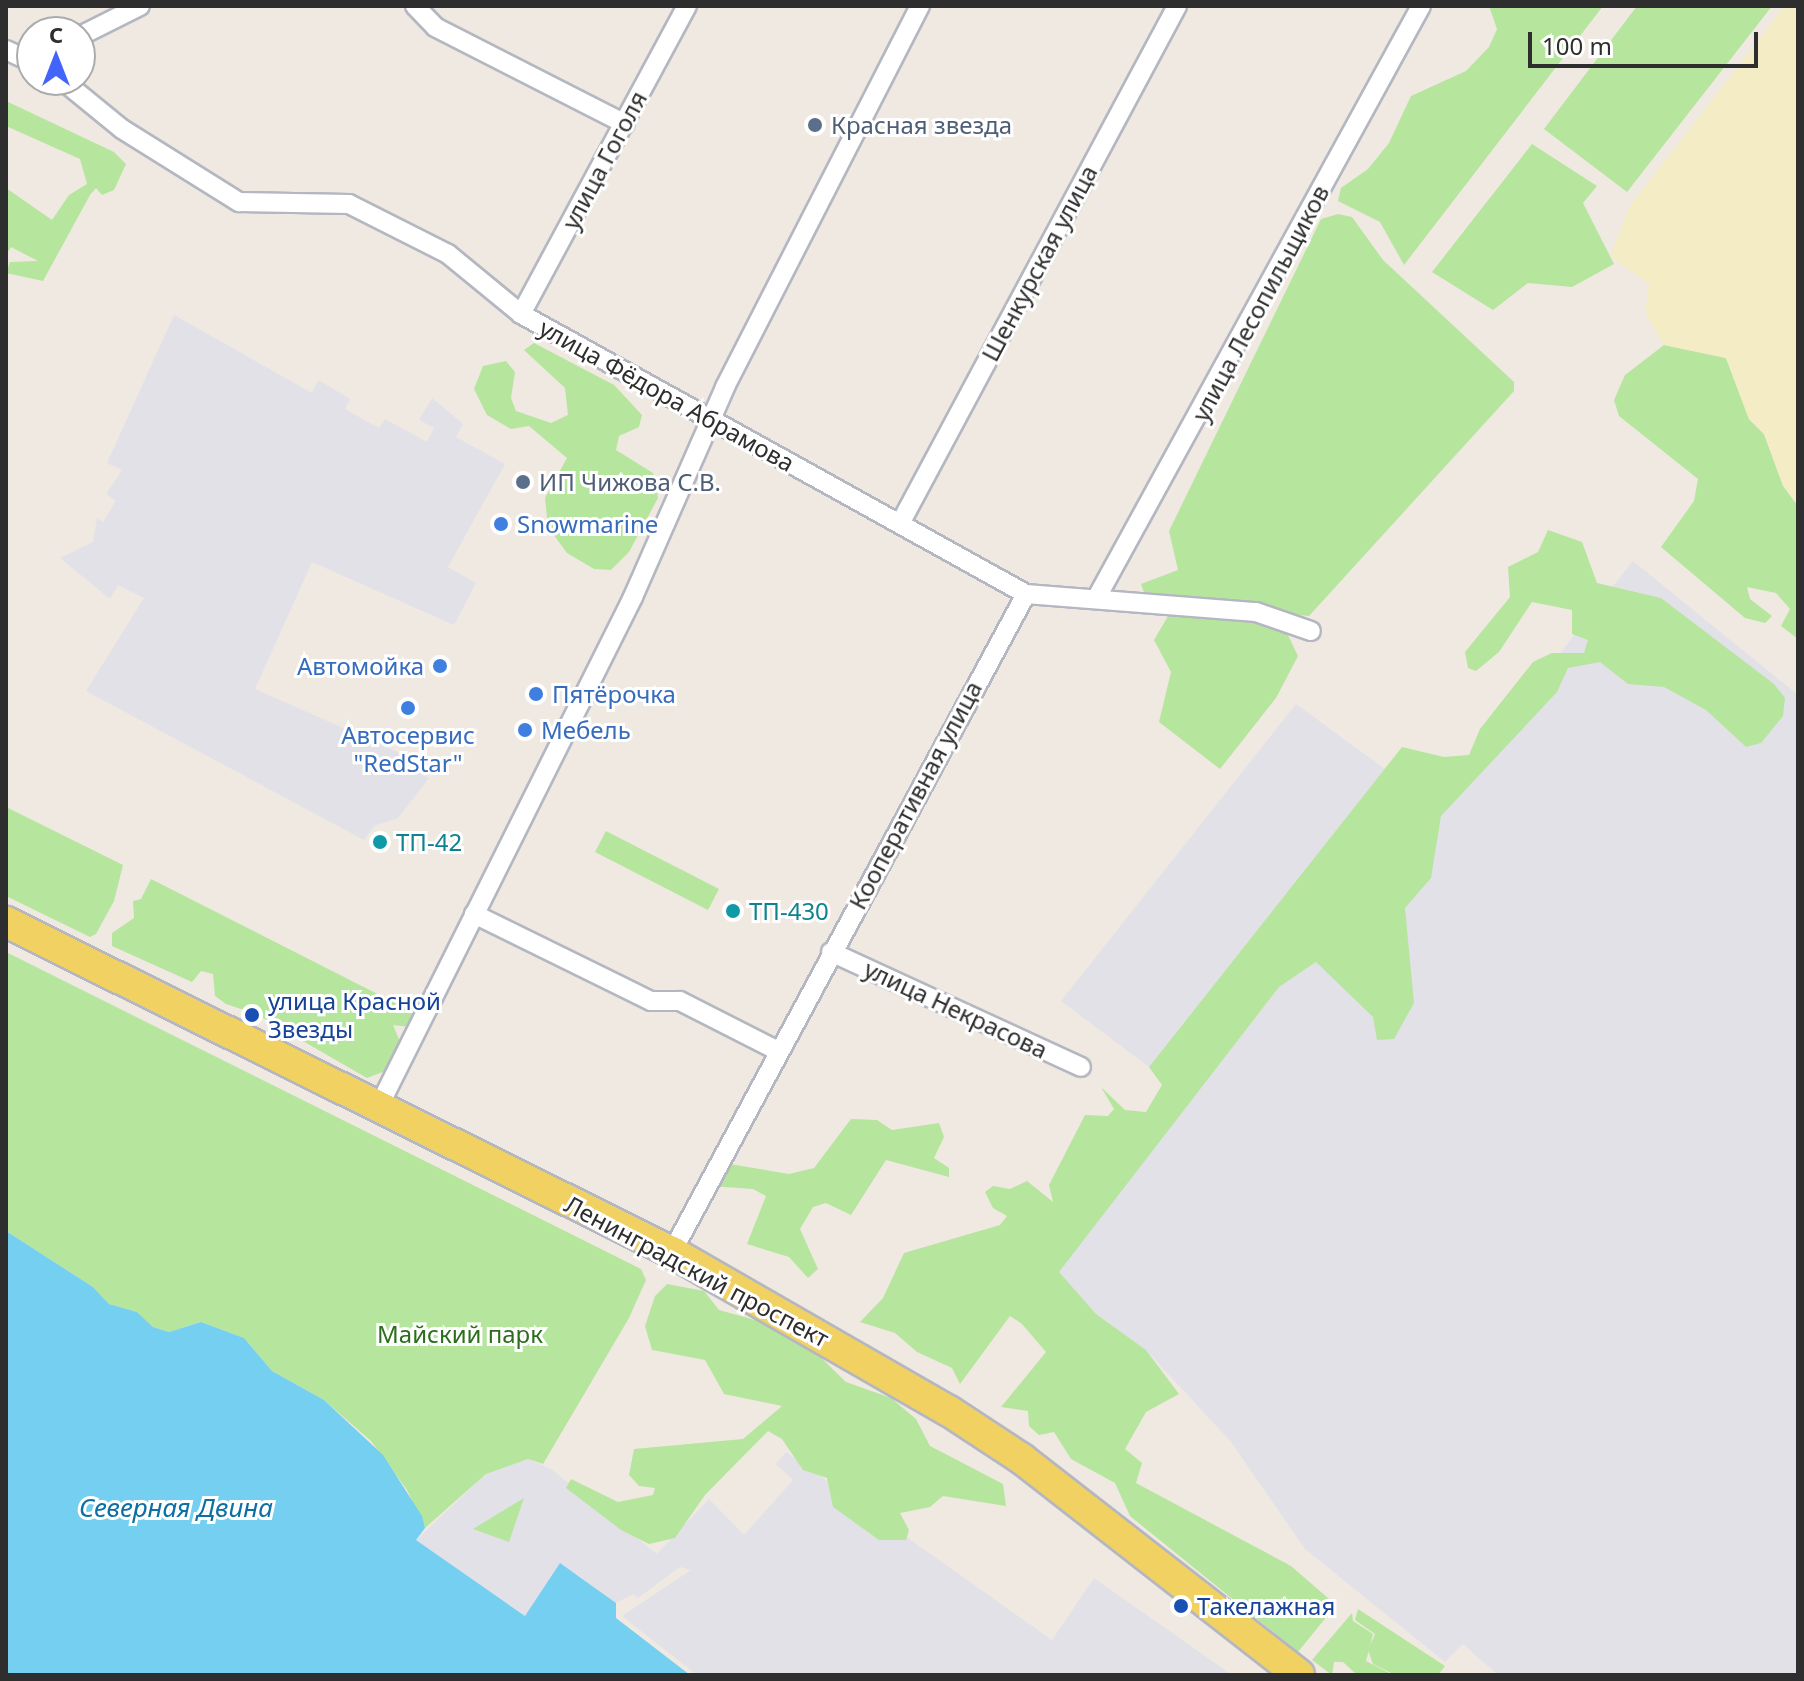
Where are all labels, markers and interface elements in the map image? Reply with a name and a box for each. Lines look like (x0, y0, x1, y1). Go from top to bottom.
north arrow (16, 16, 96, 96)
scale bar (1532, 16, 1762, 66)
text: С (49, 19, 63, 49)
text: 100 m (1542, 29, 1612, 62)
street label: улица Гоголя (556, 86, 652, 234)
place label: Красная звезда (831, 111, 1012, 139)
marker: Красная звезда (806, 116, 824, 134)
street label: Шенкурская улица (975, 160, 1103, 366)
street label: улица Лесопильщиков (1186, 180, 1334, 426)
street label: улица Фёдора Абрамова (535, 313, 799, 477)
place label: ИП Чижова С.В. (539, 468, 721, 496)
marker: ИП Чижова С.В. (514, 473, 532, 491)
place label: Snowmarine (517, 510, 658, 538)
marker: Snowmarine (492, 515, 510, 533)
place label: Автомойка (297, 652, 424, 680)
marker: Автомойка (431, 657, 449, 675)
street label: Кооперативная улица (843, 676, 987, 914)
place label: Пятёрочка (552, 680, 676, 708)
marker: Пятёрочка (527, 685, 545, 703)
marker: Автосервис "RedStar" (399, 699, 417, 717)
place label: Мебель (541, 716, 631, 744)
place label: Автосервис "RedStar" (341, 721, 475, 777)
marker: Мебель (516, 721, 534, 739)
place label: ТП-42 (396, 828, 462, 856)
marker: ТП-42 (371, 833, 389, 851)
place label: ТП-430 (749, 897, 829, 925)
marker: ТП-430 (724, 902, 742, 920)
street label: улица Некрасова (860, 954, 1052, 1064)
place label: улица Красной Звезды (268, 987, 441, 1043)
marker: улица Красной Звезды (243, 1006, 261, 1024)
street label: Ленинградский проспект (560, 1189, 834, 1353)
park label: Майский парк (377, 1320, 543, 1348)
water label: Северная Двина (79, 1492, 273, 1524)
place label: Такелажная (1197, 1592, 1335, 1620)
marker: Такелажная (1172, 1597, 1190, 1615)

